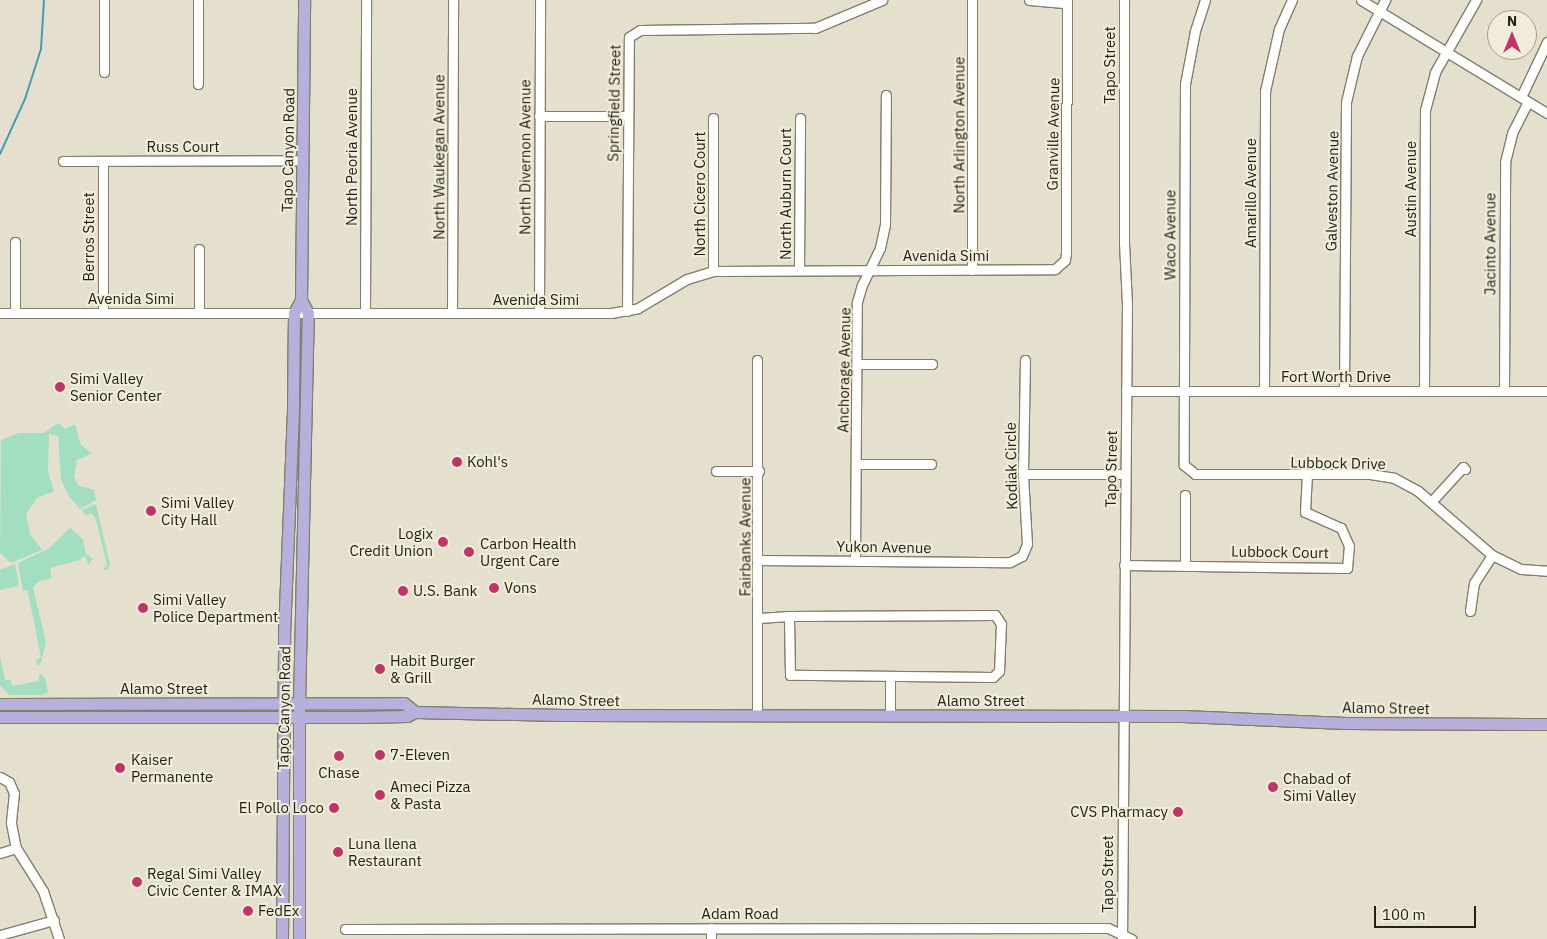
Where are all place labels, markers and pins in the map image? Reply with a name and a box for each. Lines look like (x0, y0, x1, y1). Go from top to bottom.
place label: Simi Valley Senior Center (70, 369, 162, 404)
marker: Simi Valley Senior Center (54, 381, 66, 393)
place label: Kohl's (467, 453, 508, 471)
marker: Kohl's (451, 456, 463, 468)
place label: Simi Valley City Hall (161, 493, 234, 528)
marker: Simi Valley City Hall (145, 505, 157, 517)
place label: Logix Credit Union (349, 524, 433, 559)
place label: Carbon Health Urgent Care (480, 534, 577, 569)
marker: Logix Credit Union (437, 536, 449, 548)
marker: Carbon Health Urgent Care (462, 545, 476, 559)
place label: Vons (504, 579, 537, 597)
place label: U.S. Bank (413, 582, 478, 600)
marker: Vons (488, 582, 500, 594)
marker: U.S. Bank (397, 585, 409, 597)
place label: Simi Valley Police Department (153, 590, 278, 625)
marker: Simi Valley Police Department (137, 602, 149, 614)
place label: Habit Burger & Grill (390, 651, 475, 686)
marker: Habit Burger & Grill (374, 663, 386, 675)
place label: 7-Eleven (390, 746, 450, 764)
marker: 7-Eleven (374, 749, 386, 761)
place label: Kaiser Permanente (131, 750, 213, 785)
marker: Chase (333, 750, 345, 762)
marker: Kaiser Permanente (113, 761, 127, 775)
place label: Chase (318, 764, 360, 782)
place label: Chabad of Simi Valley (1283, 769, 1356, 804)
place label: Ameci Pizza & Pasta (390, 777, 471, 812)
marker: Chabad of Simi Valley (1267, 781, 1279, 793)
marker: Ameci Pizza & Pasta (374, 789, 386, 801)
place label: El Pollo Loco (239, 799, 324, 817)
marker: El Pollo Loco (328, 802, 340, 814)
place label: CVS Pharmacy (1070, 803, 1168, 821)
marker: CVS Pharmacy (1172, 806, 1184, 818)
place label: Luna llena Restaurant (348, 834, 422, 869)
marker: Luna llena Restaurant (332, 846, 344, 858)
place label: Regal Simi Valley Civic Center & IMAX (147, 864, 282, 899)
marker: Regal Simi Valley Civic Center & IMAX (131, 876, 143, 888)
place label: FedEx (258, 902, 299, 920)
marker: FedEx (242, 905, 254, 917)

